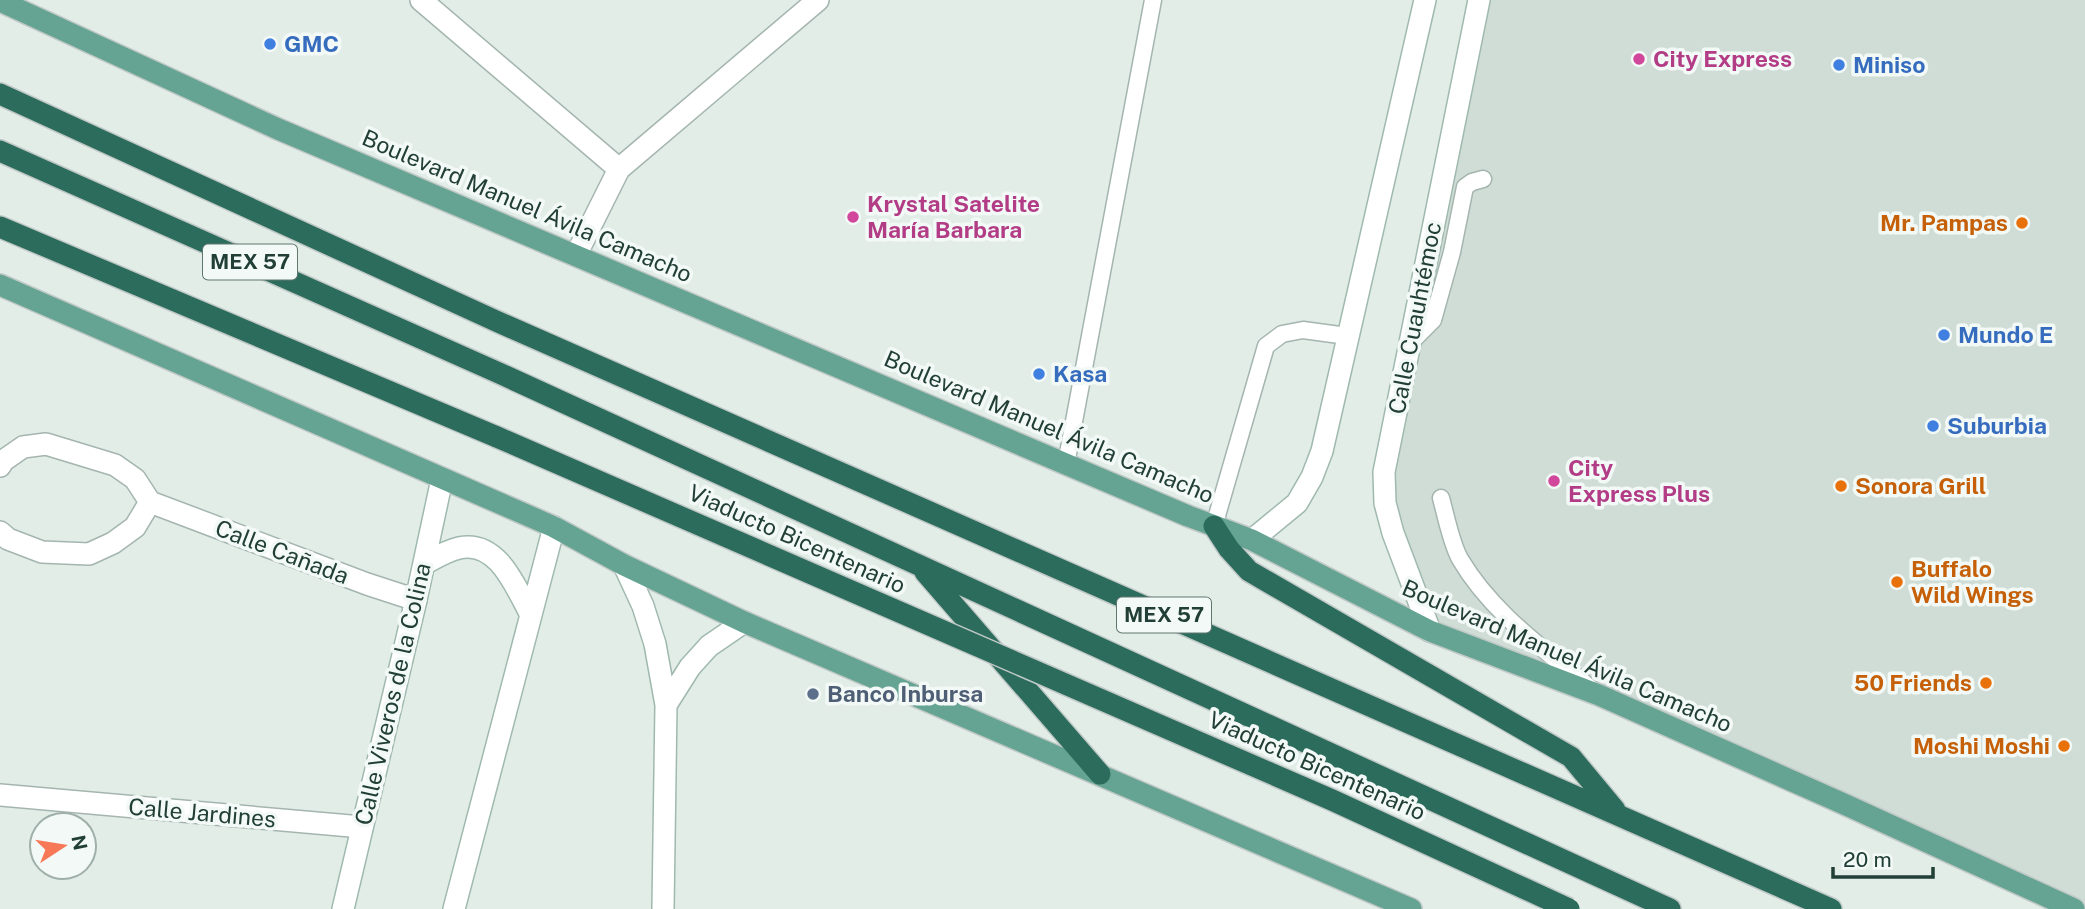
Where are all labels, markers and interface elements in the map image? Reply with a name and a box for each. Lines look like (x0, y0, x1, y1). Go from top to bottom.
place label: GMC (284, 30, 339, 57)
marker: GMC (262, 36, 278, 52)
place label: City Express (1653, 45, 1792, 72)
marker: City Express (1631, 51, 1647, 67)
place label: Miniso (1853, 51, 1925, 78)
marker: Miniso (1831, 57, 1847, 73)
street label: Boulevard Manuel Ávila Camacho (358, 124, 696, 287)
place label: Krystal Satelite María Barbara (867, 190, 1040, 243)
marker: Krystal Satelite María Barbara (845, 209, 861, 225)
place label: Mr. Pampas (1880, 209, 2008, 236)
marker: Mr. Pampas (2014, 215, 2030, 231)
street label: Calle Cuauhtémoc (1383, 220, 1446, 416)
road number: MEX 57 (203, 244, 297, 280)
place label: Mundo E (1958, 321, 2053, 348)
marker: Mundo E (1936, 327, 1952, 343)
street label: Boulevard Manuel Ávila Camacho (880, 345, 1218, 508)
place label: Kasa (1053, 360, 1107, 387)
marker: Kasa (1031, 366, 1047, 382)
place label: Suburbia (1947, 412, 2047, 439)
marker: Suburbia (1925, 418, 1941, 434)
place label: City Express Plus (1568, 454, 1710, 507)
place label: Sonora Grill (1855, 472, 1986, 499)
marker: City Express Plus (1546, 473, 1562, 489)
street label: Viaducto Bicentenario (685, 478, 910, 599)
marker: Sonora Grill (1833, 478, 1849, 494)
street label: Calle Cañada (212, 514, 353, 589)
place label: Buffalo Wild Wings (1911, 555, 2034, 608)
street label: Calle Viveros de la Colina (349, 560, 436, 828)
street label: Boulevard Manuel Ávila Camacho (1398, 574, 1736, 737)
marker: Buffalo Wild Wings (1889, 574, 1905, 590)
road number: MEX 57 (1117, 598, 1211, 632)
place label: 50 Friends (1854, 669, 1972, 696)
marker: 50 Friends (1978, 675, 1994, 691)
place label: Banco Inbursa (827, 680, 983, 707)
marker: Banco Inbursa (805, 686, 821, 702)
street label: Viaducto Bicentenario (1205, 705, 1430, 826)
place label: Moshi Moshi (1913, 732, 2050, 759)
marker: Moshi Moshi (2056, 738, 2072, 754)
street label: Calle Jardines (127, 793, 277, 832)
north arrow (28, 811, 98, 881)
text: N (67, 833, 92, 852)
scale bar (1833, 836, 1933, 880)
text: 20 m (1843, 847, 1892, 872)

